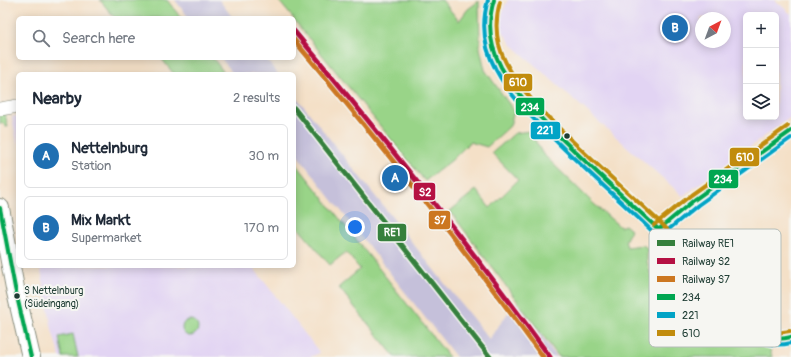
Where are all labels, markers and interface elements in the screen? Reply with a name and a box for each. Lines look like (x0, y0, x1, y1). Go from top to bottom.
north arrow (695, 12, 731, 48)
map controls (743, 12, 779, 120)
button: + (743, 12, 779, 48)
pin: B (662, 13, 688, 43)
search box (16, 16, 296, 60)
icon: search (30, 27, 52, 49)
text: Search here (62, 29, 135, 48)
button: − (743, 48, 779, 84)
line badge: 610 (503, 73, 533, 92)
text: 610 (509, 76, 528, 89)
button: layers (743, 84, 779, 120)
text: Nearby (32, 88, 81, 109)
text: 2 results (233, 90, 280, 106)
line badge: 234 (515, 97, 545, 116)
text: 234 (521, 101, 540, 114)
line badge: 221 (530, 121, 561, 140)
text: 221 (537, 124, 553, 137)
unlabelled marker (562, 131, 572, 141)
text: Nettelnburg (71, 139, 148, 158)
line badge: 610 (729, 147, 760, 167)
text: A (42, 148, 50, 164)
text: 30 m (249, 148, 279, 164)
text: 610 (736, 151, 755, 164)
text: Station (71, 158, 111, 174)
pin: A (382, 163, 408, 193)
line badge: 234 (708, 169, 739, 189)
text: 234 (714, 173, 733, 186)
line badge: S2 (413, 182, 436, 201)
text: S2 (419, 186, 431, 199)
line badge: S7 (428, 210, 451, 230)
text: Mix Markt (71, 211, 131, 230)
text: S7 (434, 214, 446, 227)
your location (345, 217, 365, 237)
text: B (42, 220, 50, 236)
text: 170 m (244, 220, 279, 236)
line badge: RE1 (377, 223, 407, 242)
text: RE1 (384, 226, 400, 239)
legend (649, 229, 781, 347)
text: Supermarket (71, 230, 142, 246)
text: Railway RE1 (682, 237, 734, 250)
text: Railway S2 (682, 255, 730, 268)
text: Railway S7 (682, 273, 730, 286)
place label: S Nettelnburg (Südeingang) (24, 285, 83, 310)
marker: S Nettelnburg (Südeingang) (12, 291, 22, 301)
text: 234 (682, 291, 701, 304)
text: 221 (682, 309, 699, 322)
text: 610 (682, 327, 700, 340)

